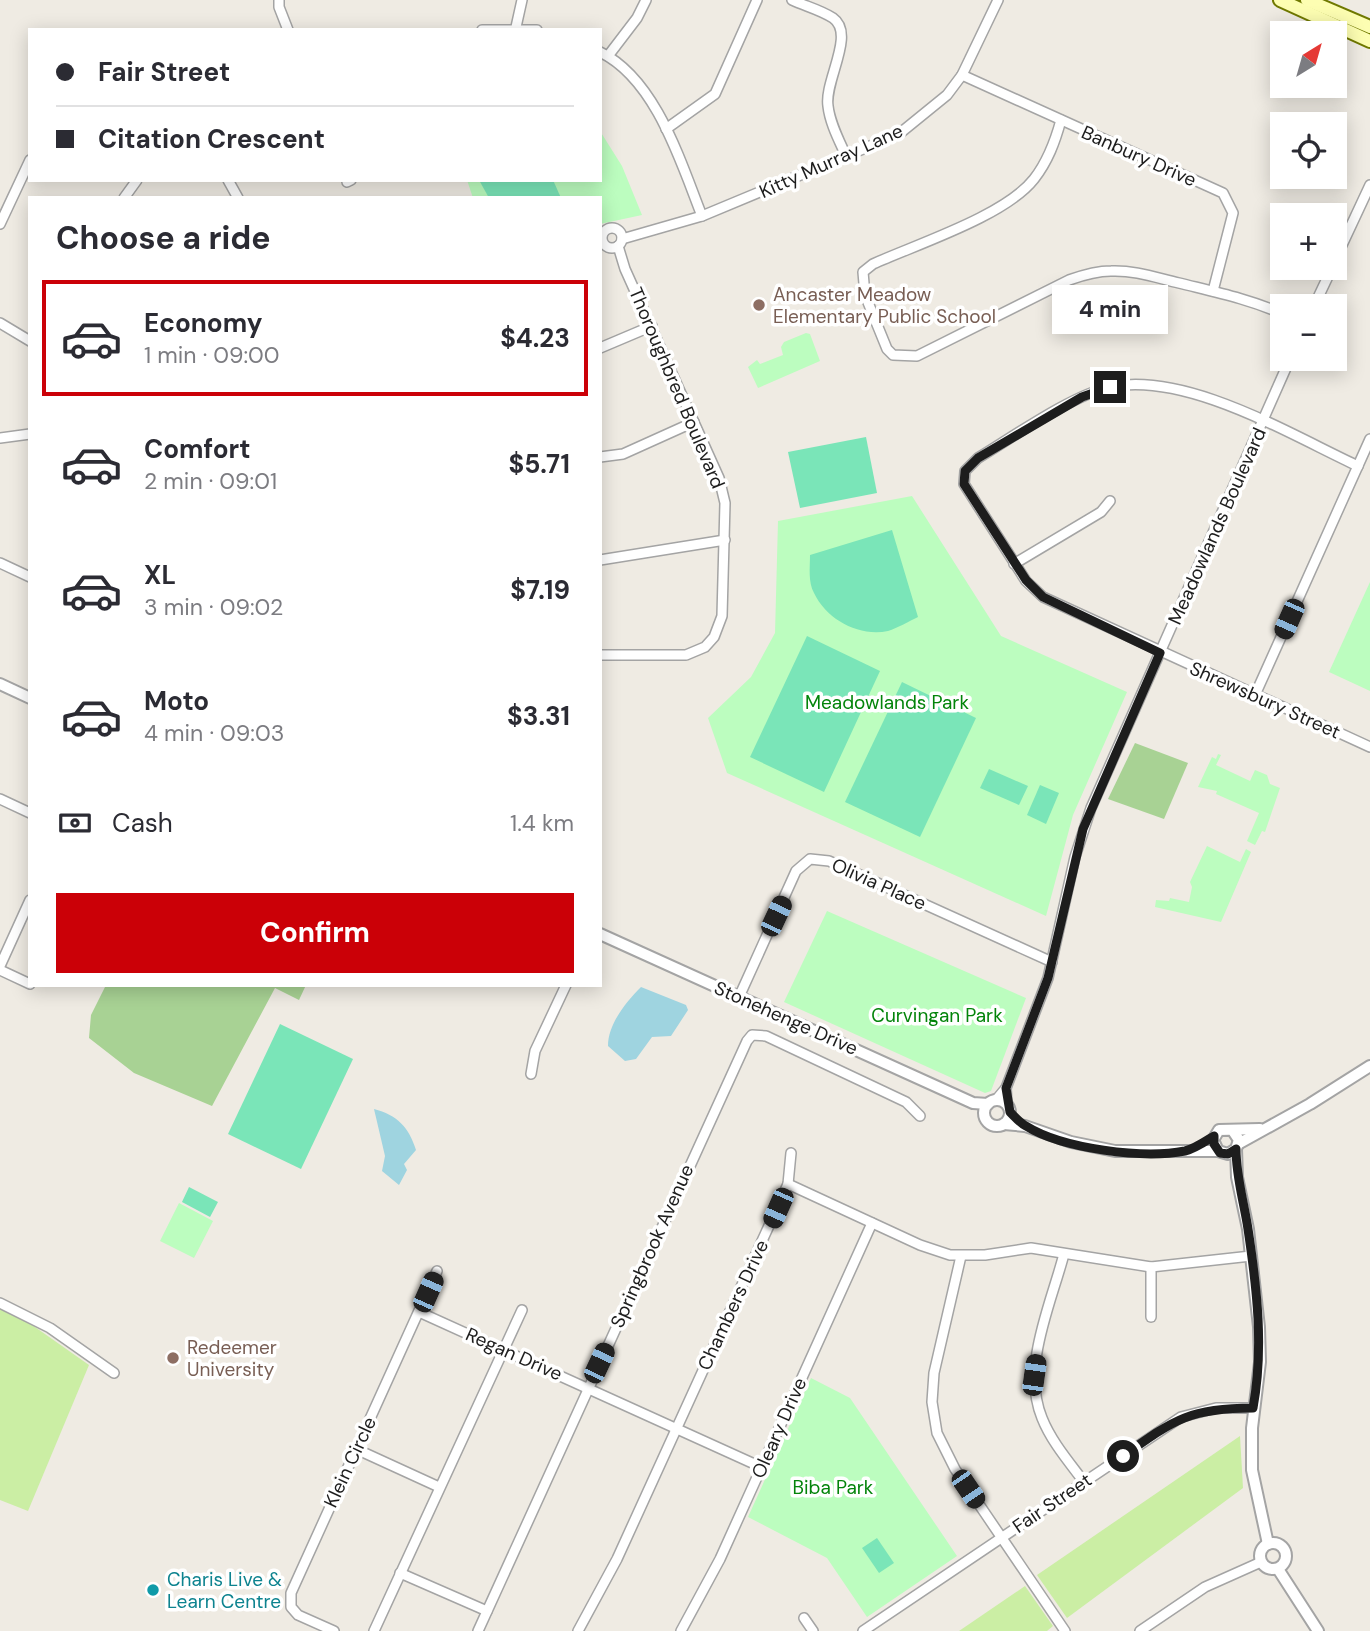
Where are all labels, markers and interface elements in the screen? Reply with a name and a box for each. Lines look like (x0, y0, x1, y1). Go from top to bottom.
north arrow (1270, 21, 1348, 98)
map controls (1270, 21, 1347, 371)
text: Fair Street (98, 55, 230, 89)
button: locate (1270, 112, 1347, 189)
street label: Kitty Murray Lane (755, 118, 907, 204)
street label: Banbury Drive (1078, 120, 1200, 192)
text: Citation Crescent (98, 122, 325, 156)
button: + (1270, 203, 1347, 280)
text: Choose a ride (56, 217, 271, 259)
place label: Ancaster Meadow Elementary Public School (773, 282, 996, 329)
street label: Thoroughbred Boulevard (623, 284, 731, 492)
callout: 4 min (1052, 286, 1168, 334)
text: 4 min (1079, 294, 1141, 324)
button: − (1270, 294, 1347, 371)
marker: Ancaster Meadow Elementary Public School (751, 297, 767, 313)
text: Economy (144, 306, 262, 340)
icon: car (60, 307, 123, 370)
text: $4.23 (500, 321, 570, 355)
text: 1 min · 09:00 (144, 340, 280, 370)
route end (1094, 371, 1126, 403)
street label: Meadowlands Boulevard (1162, 424, 1272, 628)
text: Comfort (144, 432, 250, 466)
icon: car (60, 433, 123, 496)
text: $5.71 (508, 447, 570, 481)
text: 2 min · 09:01 (144, 466, 277, 496)
text: XL (144, 558, 176, 592)
icon: car (60, 559, 123, 622)
text: $7.19 (510, 573, 570, 607)
text: 3 min · 09:02 (144, 592, 283, 622)
car (1271, 596, 1308, 642)
street label: Shrewsbury Street (1186, 656, 1344, 744)
text: Moto (144, 684, 209, 718)
icon: car (60, 685, 123, 748)
park label: Meadowlands Park (805, 690, 969, 715)
text: $3.31 (507, 699, 570, 733)
text: 4 min · 09:03 (144, 718, 284, 748)
icon: cash (56, 804, 94, 842)
text: Cash (112, 806, 173, 840)
text: 1.4 km (510, 808, 574, 838)
street label: Olivia Place (828, 852, 930, 916)
button: Confirm (56, 893, 574, 973)
car (758, 893, 795, 939)
street label: Stonehenge Drive (710, 975, 862, 1061)
park label: Curvingan Park (871, 1003, 1003, 1028)
street label: Springbrook Avenue (605, 1160, 699, 1332)
car (760, 1185, 797, 1231)
street label: Chambers Drive (692, 1236, 774, 1374)
car (410, 1269, 447, 1315)
street label: Regan Drive (462, 1322, 566, 1386)
place label: Redeemer University (187, 1335, 277, 1382)
car (581, 1340, 618, 1386)
marker: Redeemer University (165, 1350, 181, 1366)
car (1021, 1353, 1048, 1397)
street label: Oleary Drive (746, 1374, 812, 1482)
street label: Klein Circle (318, 1413, 382, 1511)
route start (1107, 1440, 1139, 1472)
car (948, 1466, 989, 1512)
street label: Fair Street (1008, 1467, 1096, 1539)
park label: Biba Park (793, 1475, 874, 1500)
place label: Charis Live & Learn Centre (167, 1567, 282, 1614)
marker: Charis Live & Learn Centre (145, 1582, 161, 1598)

